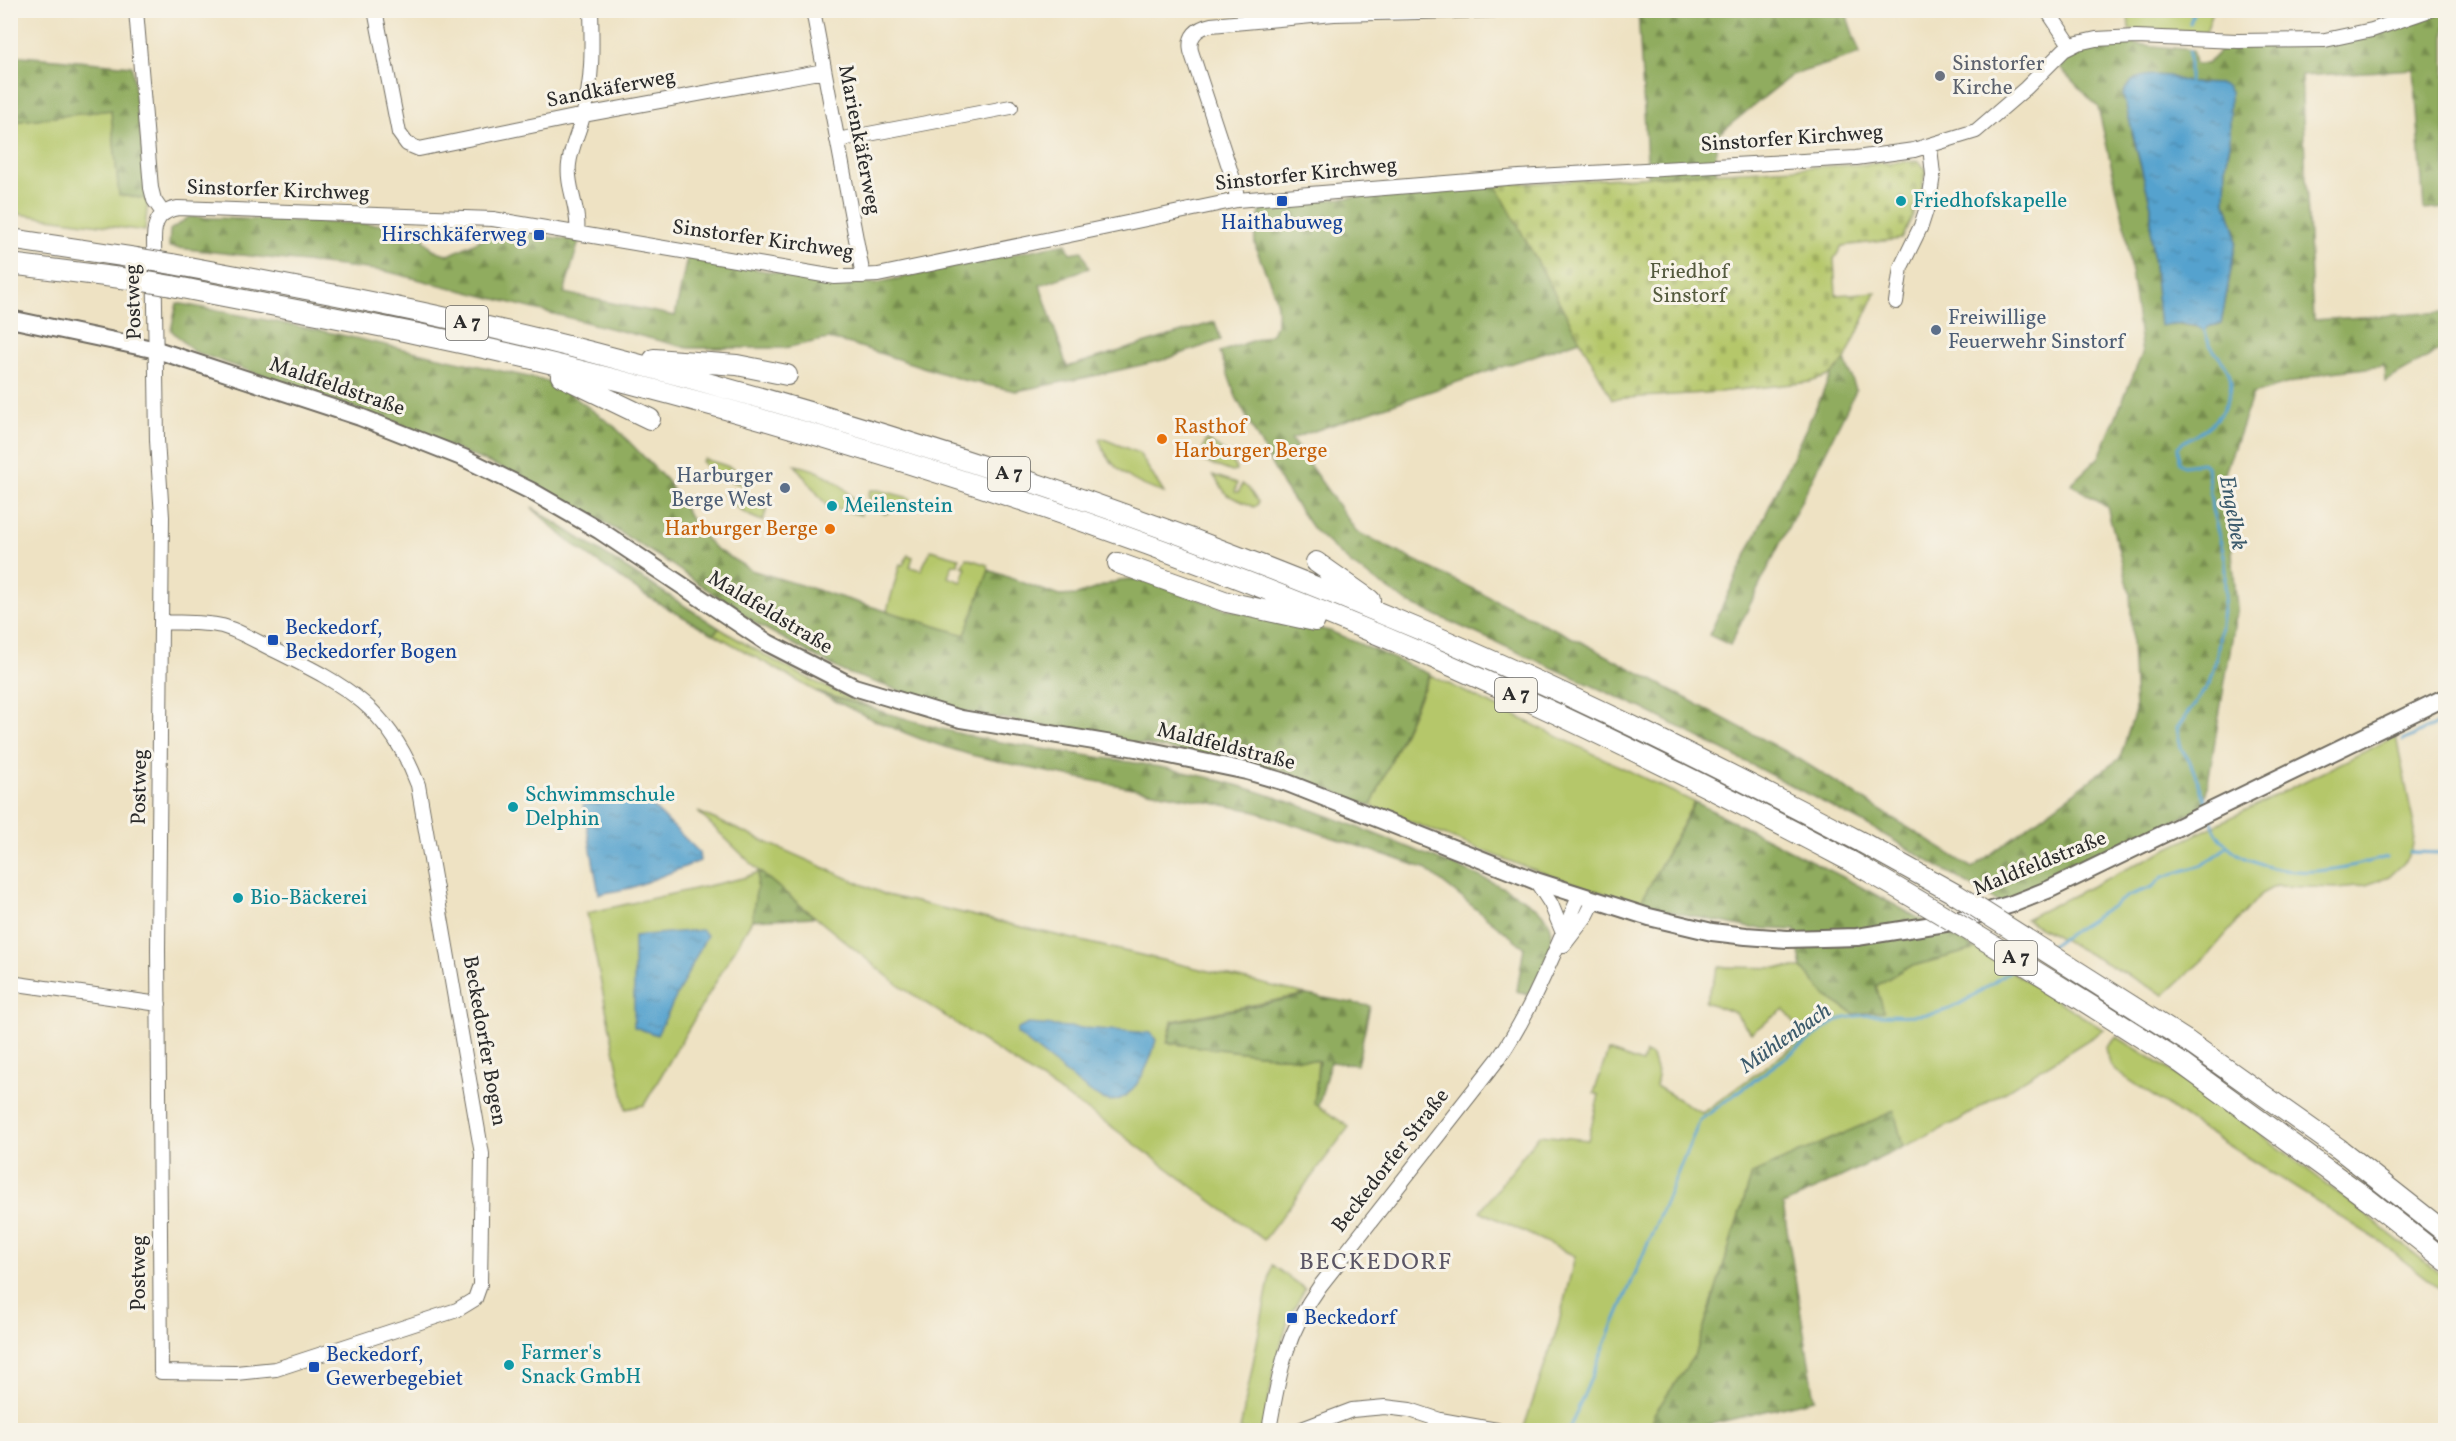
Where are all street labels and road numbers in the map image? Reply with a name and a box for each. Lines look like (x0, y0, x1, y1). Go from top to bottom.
street label: Sandkäferweg (544, 62, 678, 116)
street label: Marienkäferweg (830, 63, 888, 217)
street label: Sinstorfer Kirchweg (1700, 118, 1884, 160)
street label: Sinstorfer Kirchweg (1213, 151, 1399, 199)
street label: Sinstorfer Kirchweg (186, 173, 370, 209)
street label: Sinstorfer Kirchweg (670, 213, 856, 267)
street label: Postweg (118, 263, 150, 341)
road number: A 7 (446, 306, 488, 340)
street label: Maldfeldstraße (265, 350, 409, 424)
road number: A 7 (988, 457, 1030, 491)
street label: Maldfeldstraße (702, 564, 838, 662)
road number: A 7 (1495, 678, 1537, 712)
street label: Maldfeldstraße (1154, 716, 1298, 778)
street label: Postweg (125, 749, 155, 825)
street label: Maldfeldstraße (1969, 824, 2111, 904)
road number: A 7 (1995, 941, 2037, 975)
street label: Beckedorfer Bogen (455, 954, 513, 1128)
street label: Beckedorfer Straße (1325, 1083, 1457, 1239)
street label: Postweg (125, 1235, 154, 1311)

